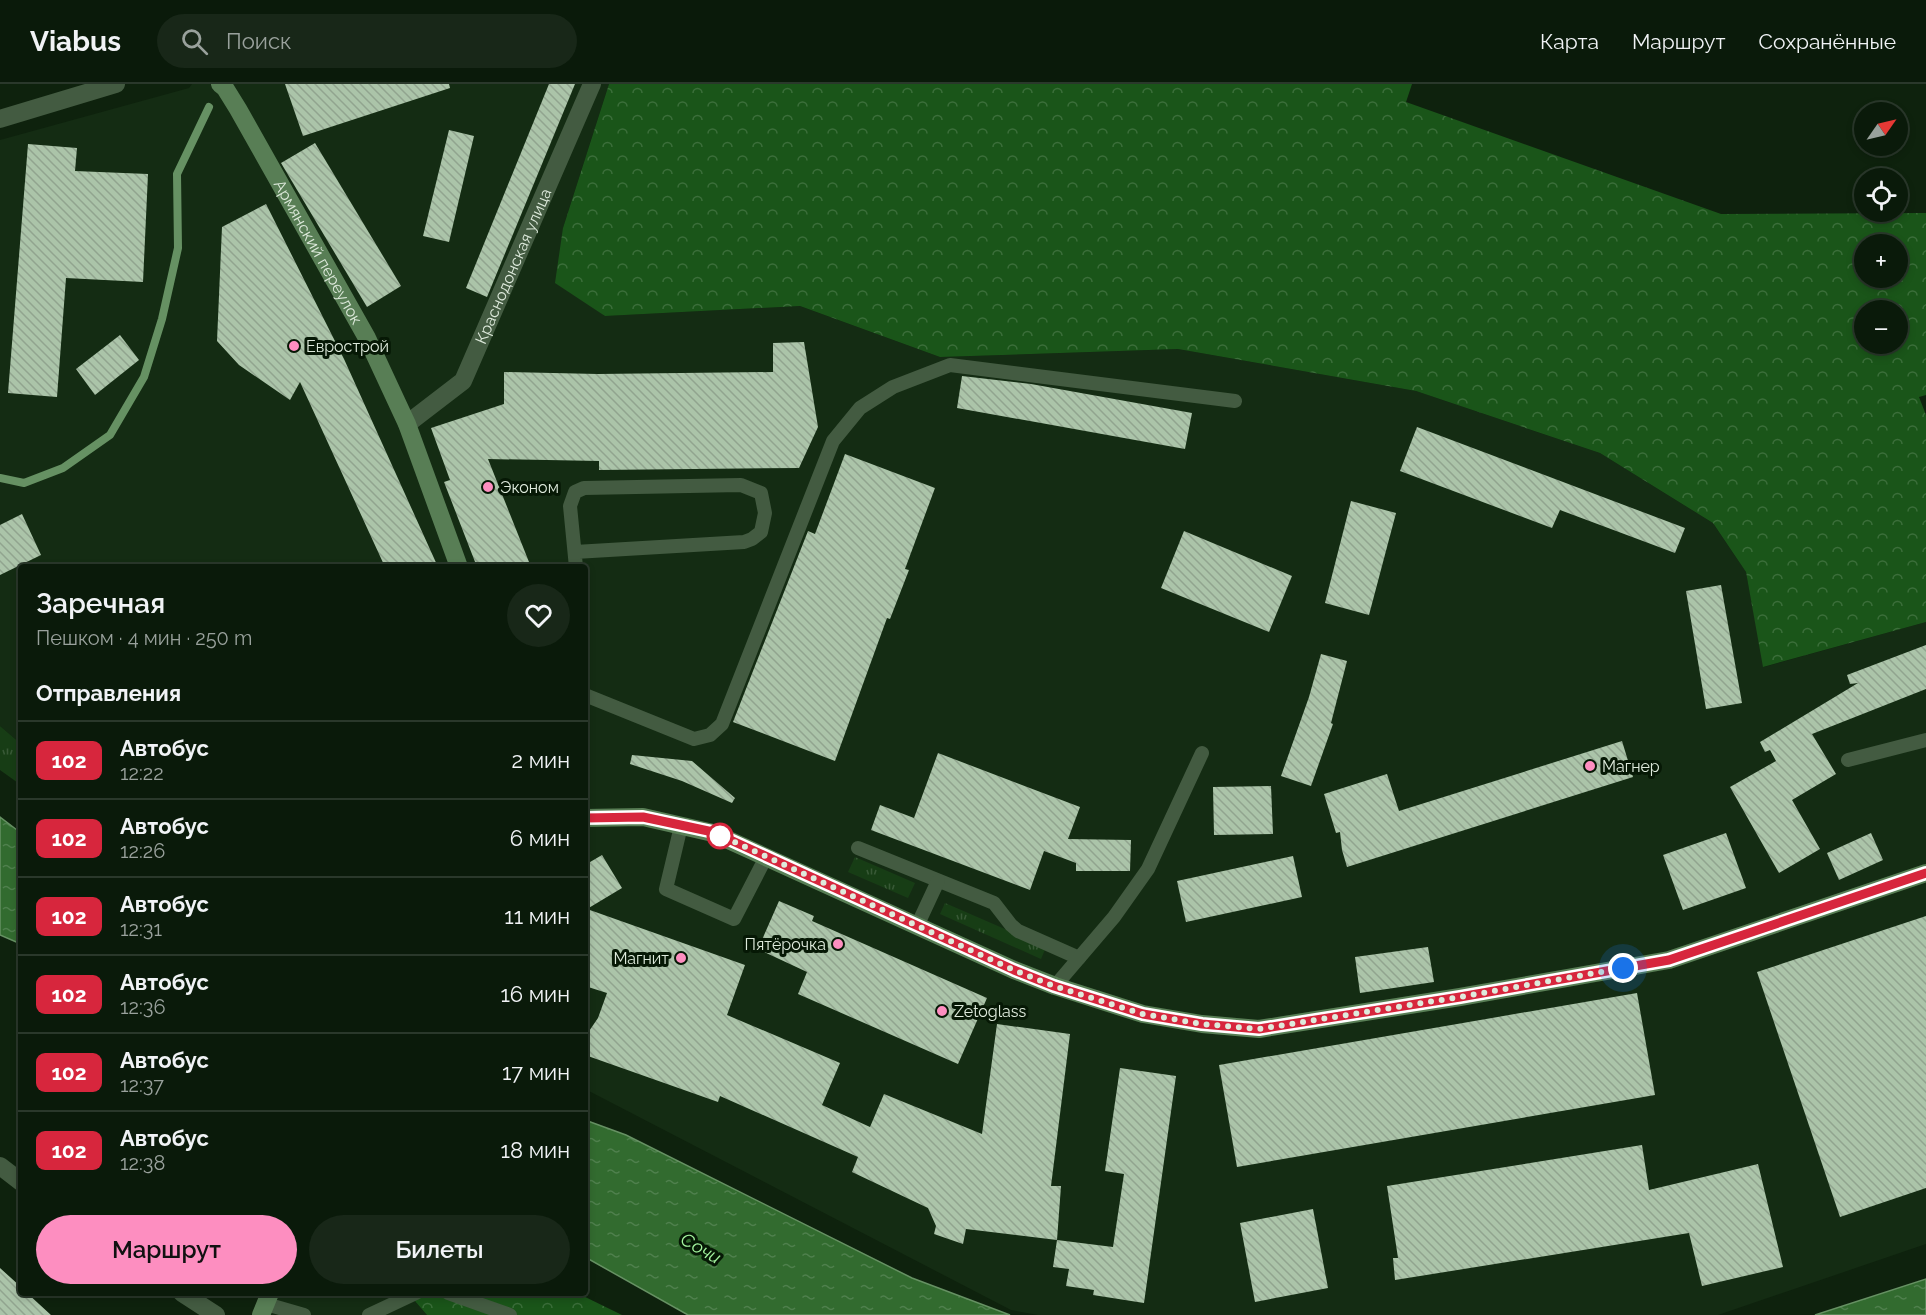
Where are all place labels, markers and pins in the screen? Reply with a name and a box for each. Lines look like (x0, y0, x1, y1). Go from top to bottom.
place label: Еврострой (306, 337, 389, 356)
marker: Еврострой (287, 339, 301, 353)
place label: Эконом (500, 478, 559, 497)
marker: Эконом (481, 480, 495, 494)
place label: Магнер (1602, 757, 1660, 776)
marker: Магнер (1583, 759, 1597, 773)
unlabelled marker (707, 823, 733, 849)
place label: Пятёрочка (745, 935, 826, 954)
marker: Пятёрочка (831, 937, 845, 951)
place label: Магнит (613, 949, 669, 968)
marker: Магнит (674, 951, 688, 965)
place label: Zetoglass (954, 1002, 1027, 1021)
marker: Zetoglass (935, 1004, 949, 1018)

